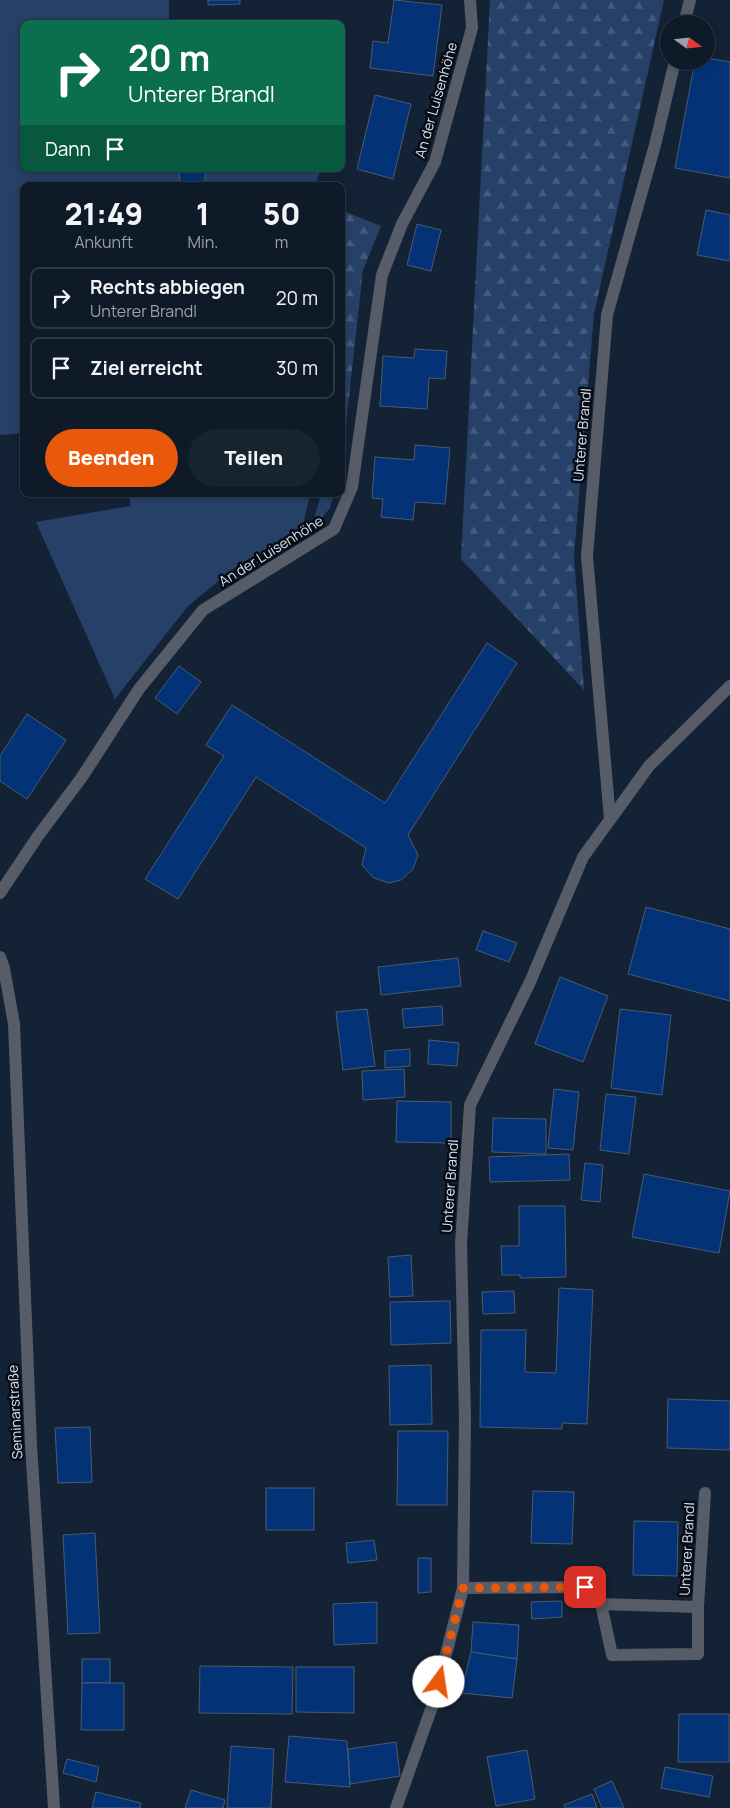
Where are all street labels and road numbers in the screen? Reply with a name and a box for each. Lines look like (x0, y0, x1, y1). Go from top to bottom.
street label: An der Luisenhöhe (410, 40, 461, 160)
street label: Unterer Brandl (568, 388, 595, 482)
street label: An der Luisenhöhe (215, 511, 327, 590)
street label: Unterer Brandl (437, 1139, 462, 1233)
street label: Seminarstraße (3, 1364, 26, 1460)
street label: Unterer Brandl (675, 1502, 698, 1596)

